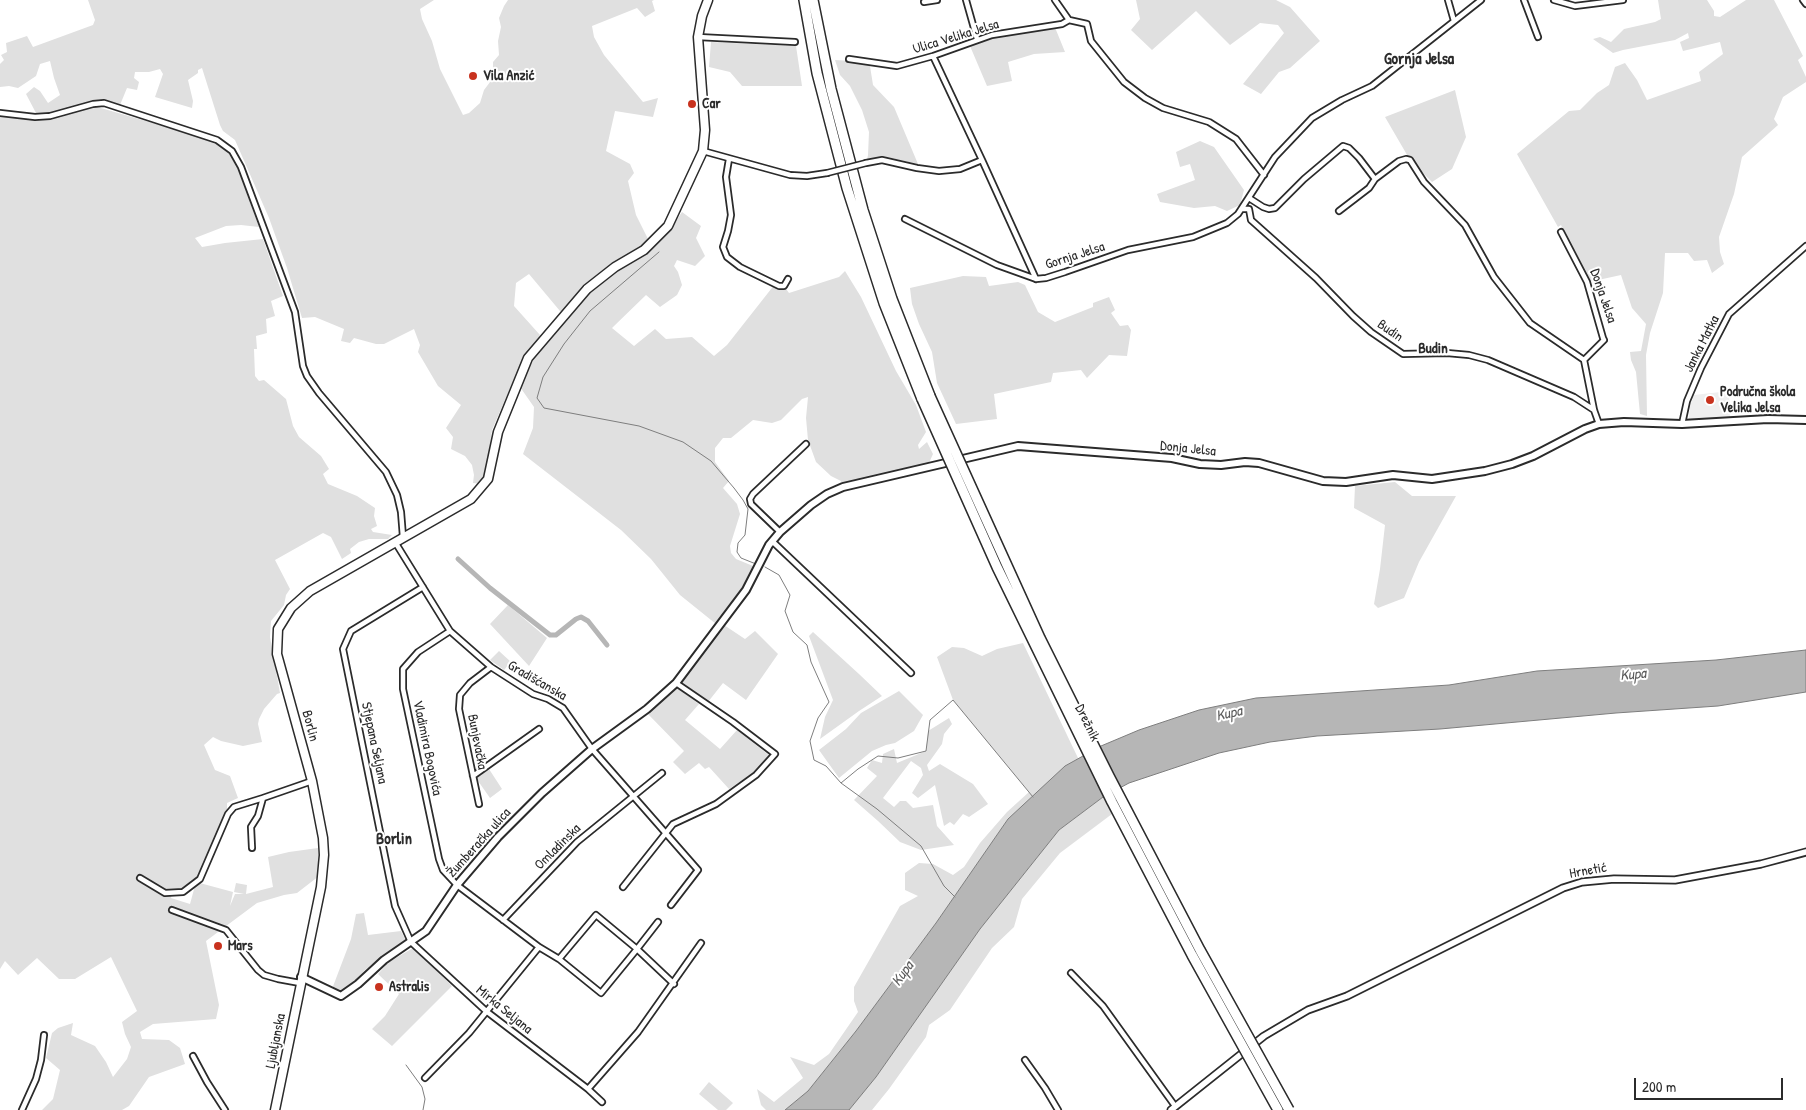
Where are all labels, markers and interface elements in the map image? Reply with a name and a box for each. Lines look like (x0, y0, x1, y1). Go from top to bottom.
street label: Ulica Velika Jelsa (911, 16, 1001, 58)
district label: Gornja Jelsa (1384, 50, 1454, 70)
place label: Vila Anzić (483, 68, 534, 84)
marker: Vila Anzić (467, 70, 479, 82)
place label: Car (702, 96, 721, 112)
marker: Car (686, 98, 698, 110)
street label: Gornja Jelsa (1043, 239, 1107, 273)
street label: Donja Jelsa (1586, 267, 1620, 325)
street label: Janka Matka (1681, 313, 1723, 375)
street label: Budin (1374, 316, 1406, 346)
district label: Budin (1418, 340, 1448, 358)
place label: Područna škola Velika Jelsa (1720, 384, 1795, 417)
marker: Područna škola Velika Jelsa (1704, 394, 1716, 406)
street label: Donja Jelsa (1159, 438, 1217, 460)
street label: Gradišćanska (504, 657, 570, 705)
water label: Kupa (1619, 665, 1647, 685)
street label: Vladimira Bogovića (409, 699, 445, 797)
street label: Stjepana Seljana (357, 701, 391, 785)
street label: Drežnik (1071, 702, 1103, 744)
water label: Kupa (1214, 702, 1244, 726)
street label: Borlin (298, 709, 322, 743)
street label: Bunjevačka (463, 713, 491, 771)
street label: Žumberačka ulica (443, 805, 515, 881)
street label: Omladinska (532, 821, 584, 873)
district label: Borlin (376, 830, 412, 850)
street label: Hrnetić (1568, 859, 1608, 883)
place label: Mars (228, 938, 253, 954)
marker: Mars (212, 940, 224, 952)
water label: Kupa (888, 958, 918, 990)
place label: Astralis (389, 979, 429, 995)
marker: Astralis (373, 981, 385, 993)
street label: Mirka Seljana (472, 982, 536, 1038)
street label: Ljubljanska (262, 1012, 290, 1070)
scale bar (1636, 1068, 1785, 1100)
text: 200 m (1642, 1076, 1676, 1097)

